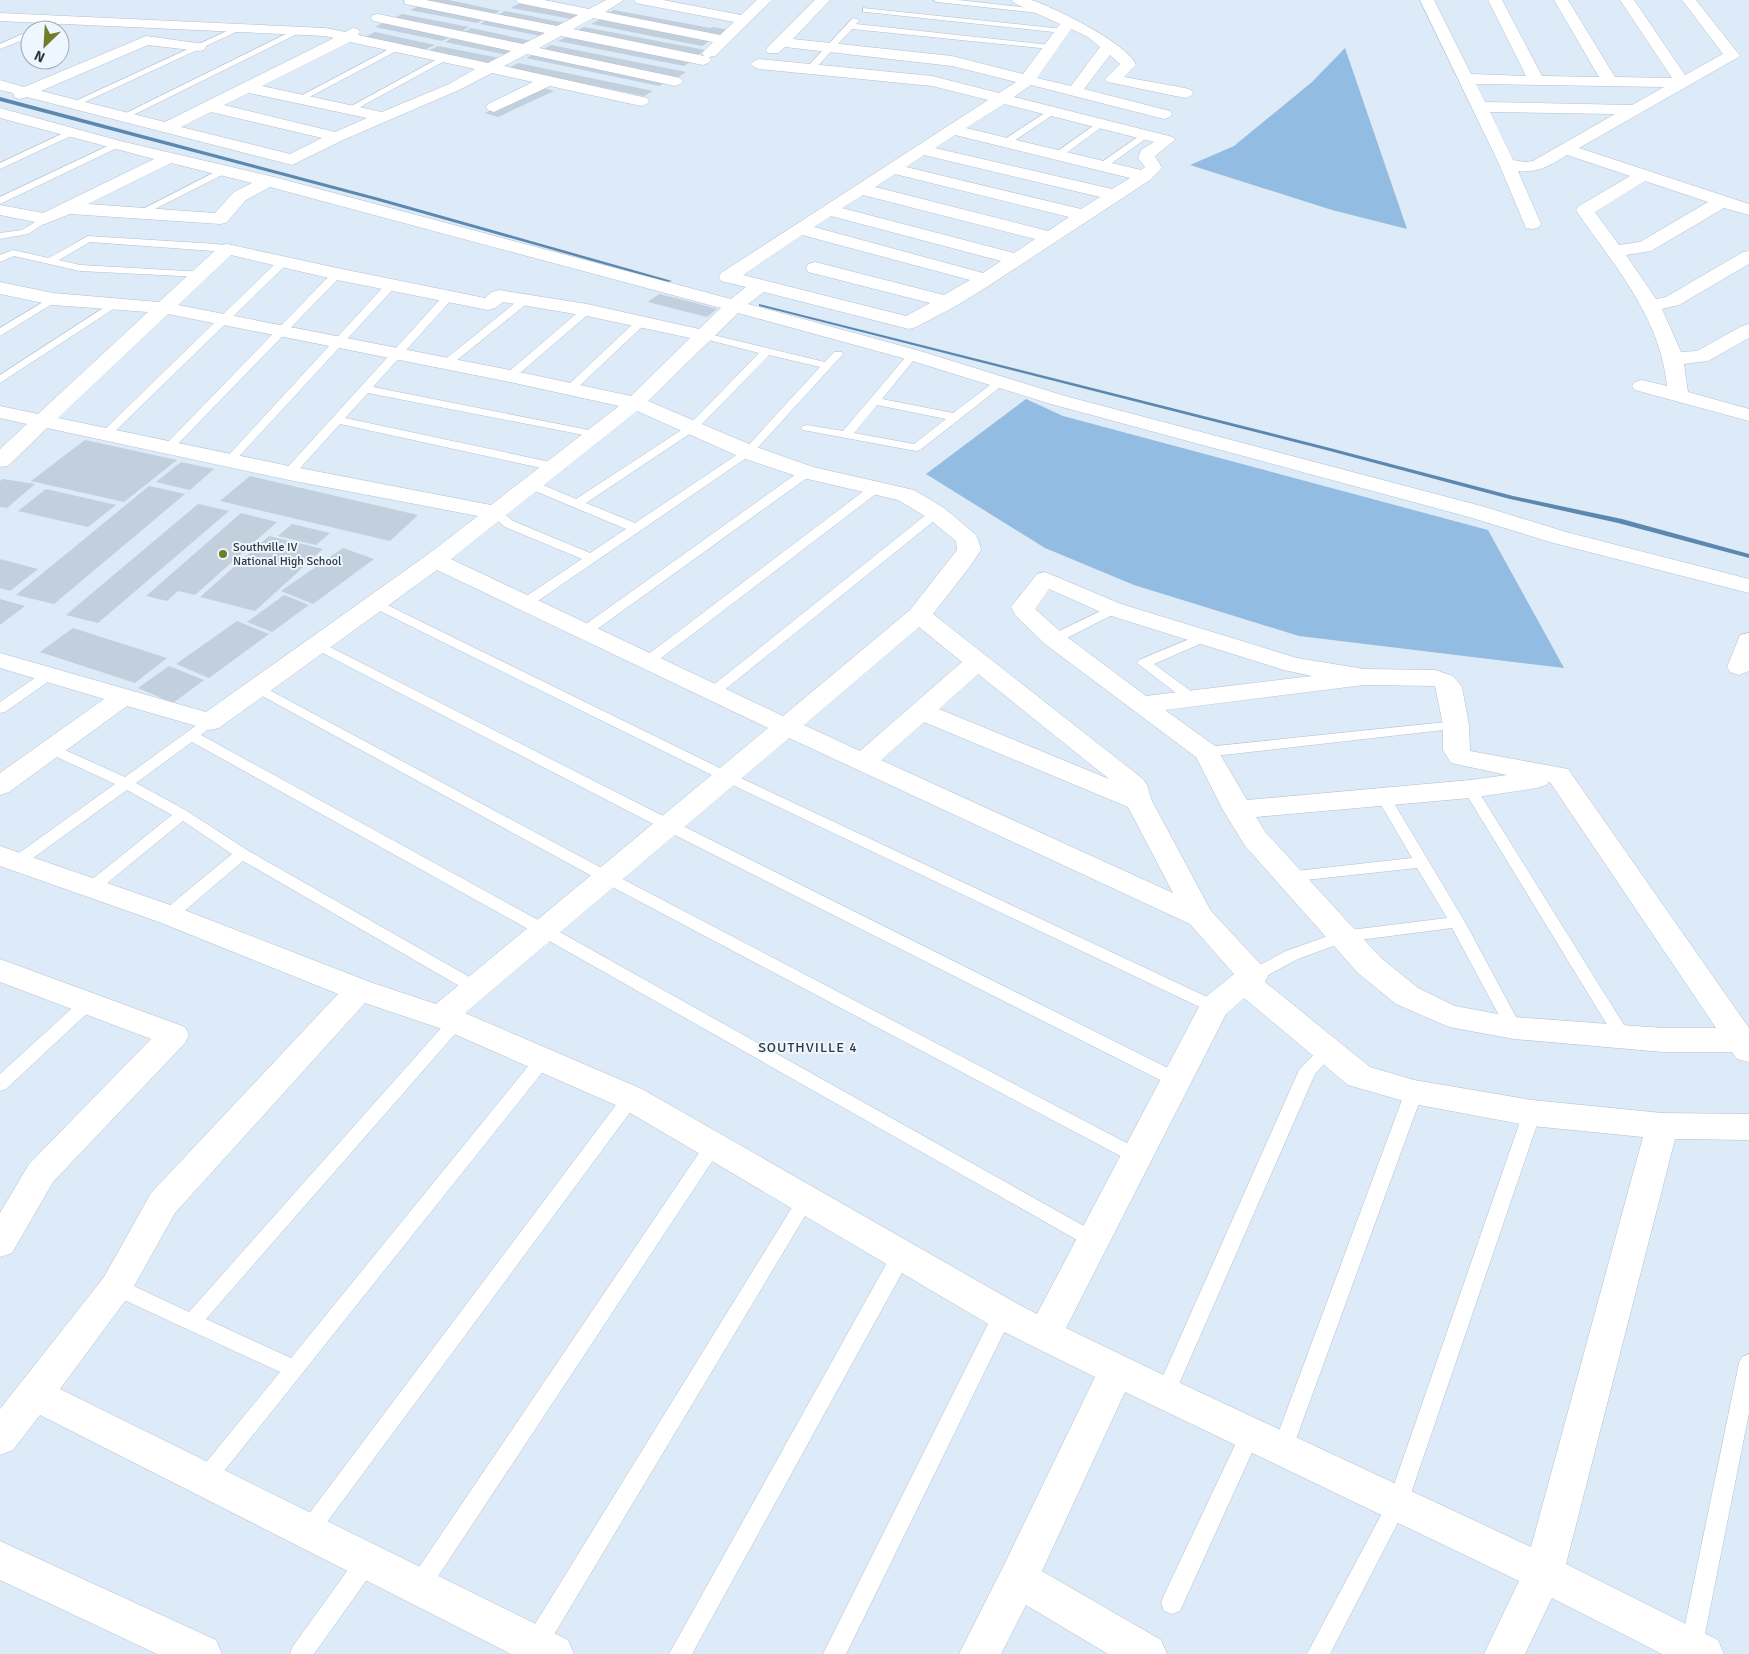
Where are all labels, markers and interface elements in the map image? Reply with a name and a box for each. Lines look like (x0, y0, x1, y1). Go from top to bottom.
north arrow (20, 20, 70, 70)
text: N (32, 47, 48, 66)
place label: Southville IV National High School (233, 540, 342, 569)
marker: Southville IV National High School (217, 548, 229, 560)
district label: SOUTHVILLE 4 (758, 1039, 858, 1056)

